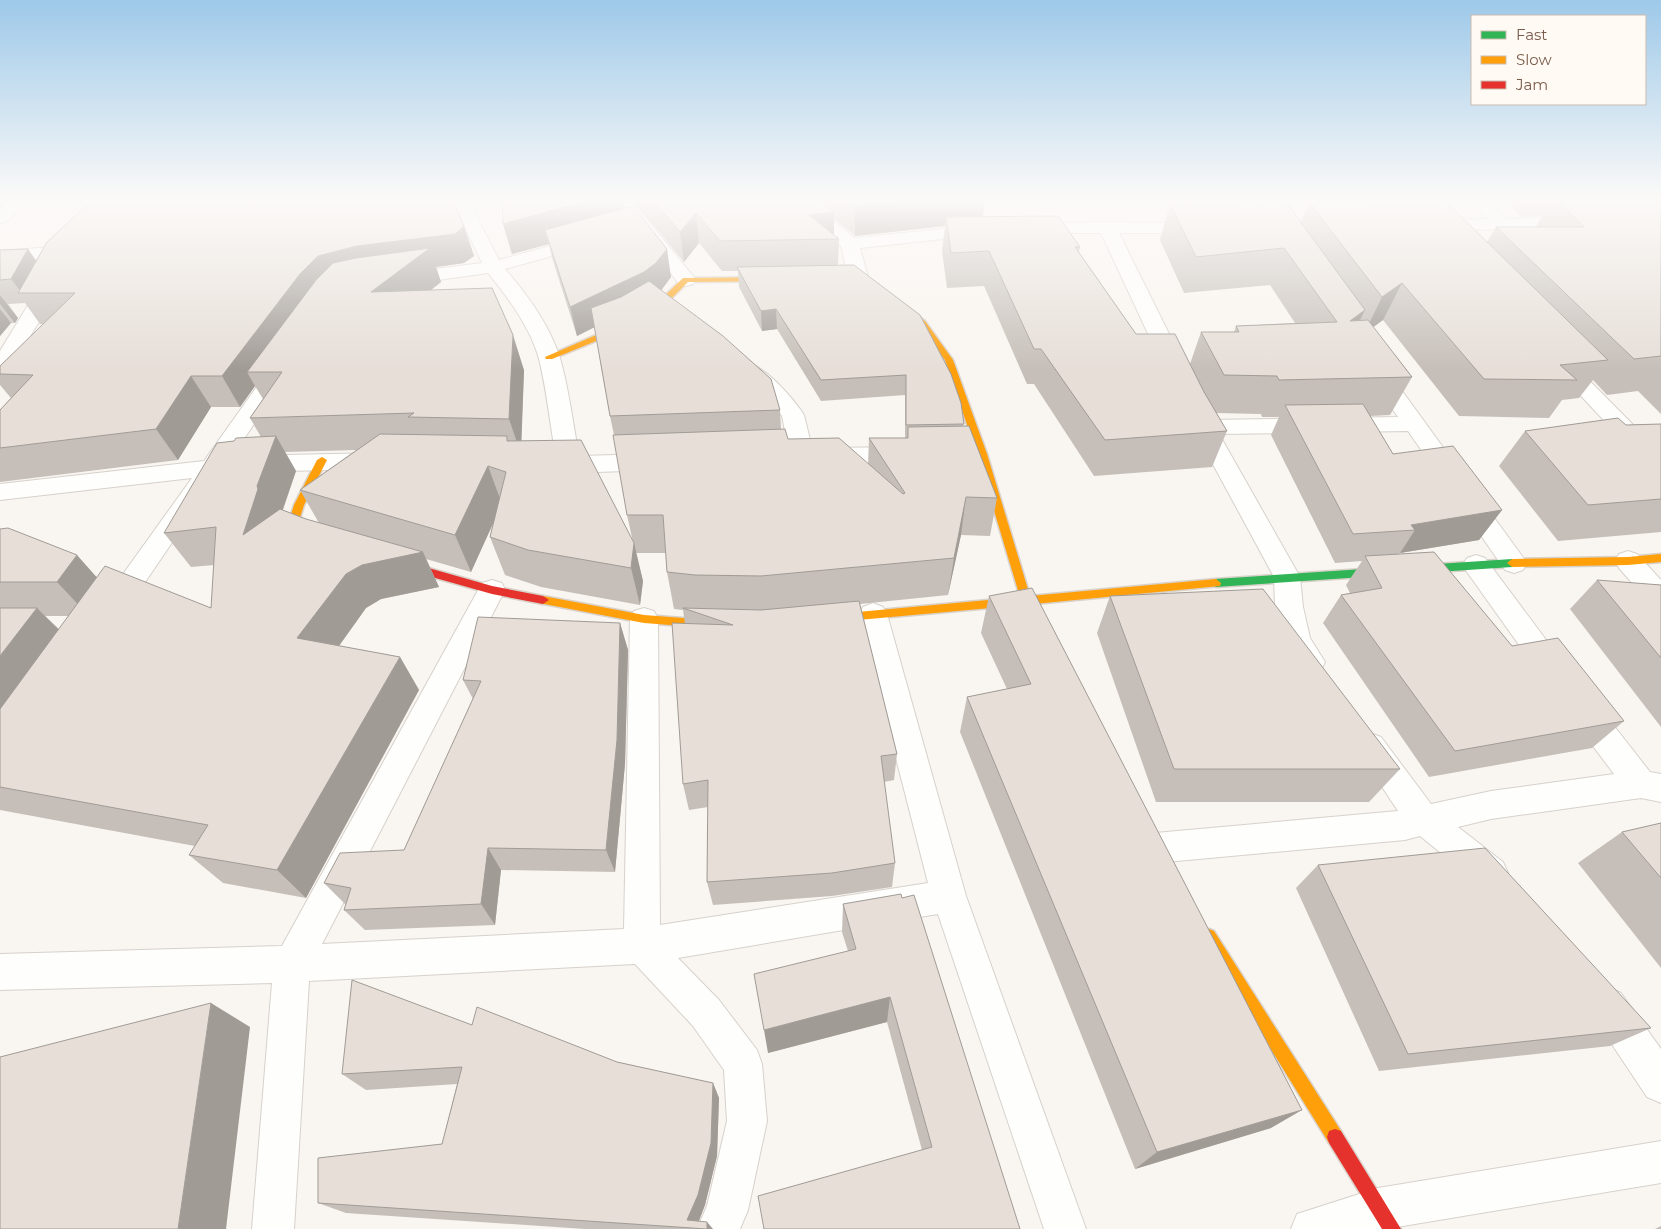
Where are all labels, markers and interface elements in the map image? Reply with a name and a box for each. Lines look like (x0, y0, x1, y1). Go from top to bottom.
legend (1471, 15, 1646, 105)
text: Fast (1516, 25, 1547, 44)
text: Slow (1516, 50, 1552, 69)
text: Jam (1515, 75, 1548, 94)

